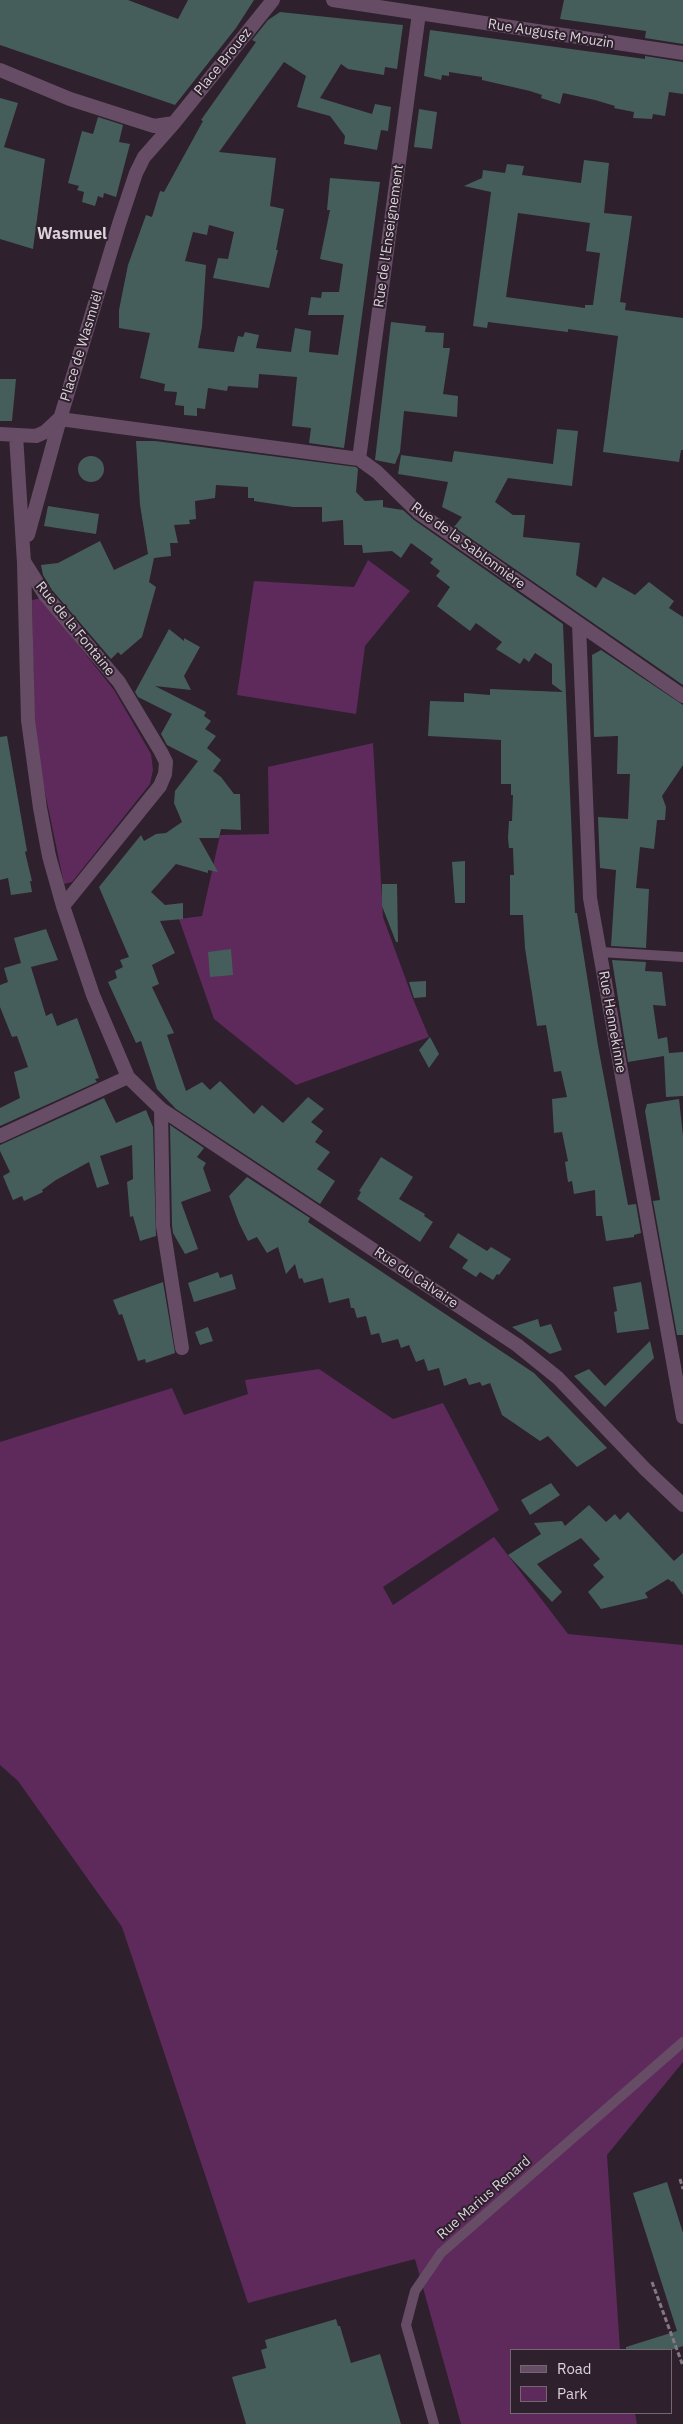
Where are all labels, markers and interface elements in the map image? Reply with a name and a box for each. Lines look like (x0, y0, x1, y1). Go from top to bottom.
street label: Rue Auguste Mouzin (487, 16, 615, 52)
street label: Place Brouez (191, 25, 255, 99)
street label: Rue de l'Enseignement (371, 163, 407, 309)
district label: Wasmuel (37, 224, 107, 244)
street label: Place de Wasmuël (57, 288, 107, 404)
street label: Rue de la Sablonnière (408, 499, 528, 593)
street label: Rue de la Fontaine (32, 578, 118, 680)
street label: Rue Hennekinne (595, 970, 629, 1074)
street label: Rue du Calvaire (371, 1244, 461, 1312)
street label: Rue Marius Renard (434, 2153, 534, 2243)
legend (510, 2349, 673, 2414)
text: Road (557, 2359, 592, 2378)
text: Park (557, 2384, 587, 2403)

